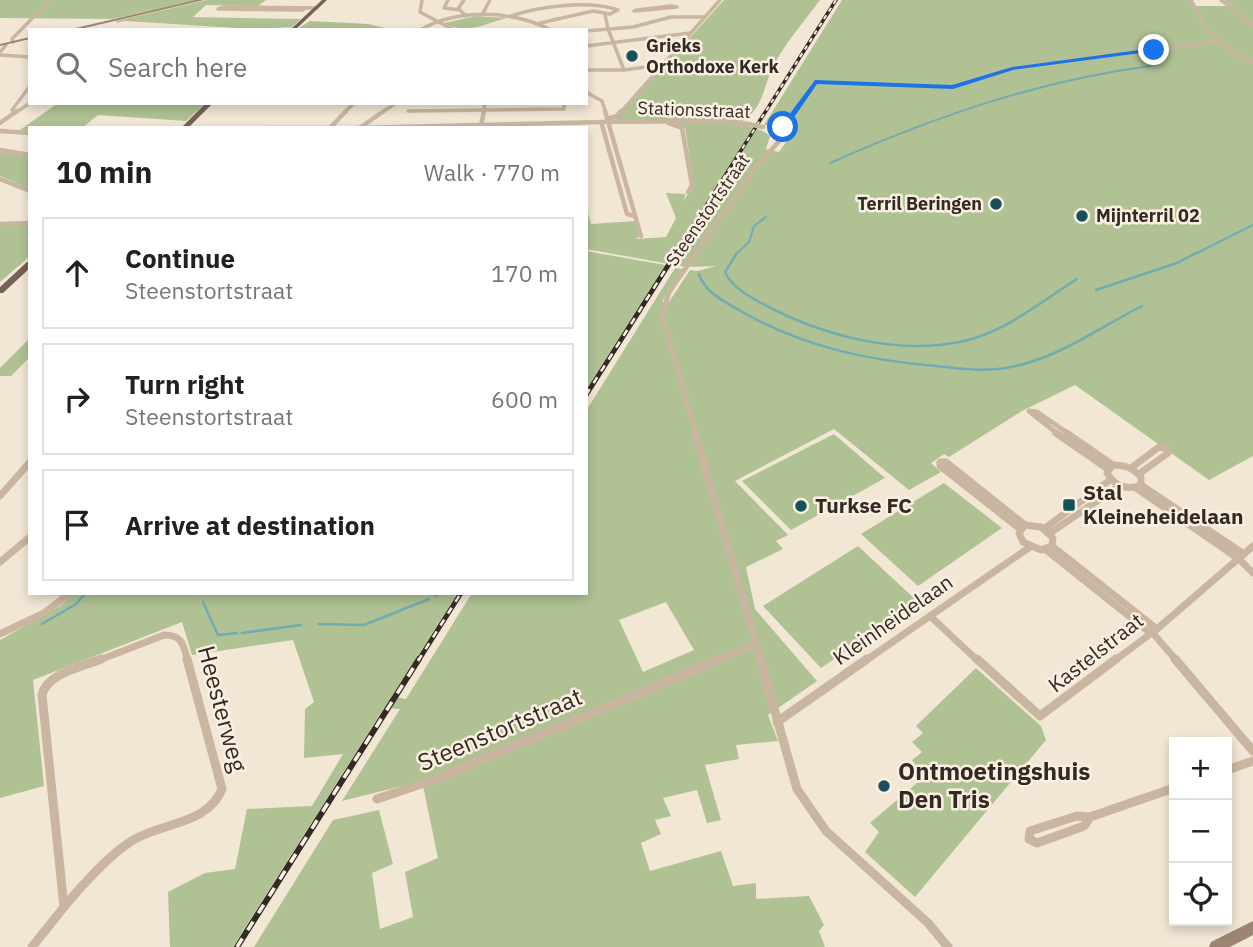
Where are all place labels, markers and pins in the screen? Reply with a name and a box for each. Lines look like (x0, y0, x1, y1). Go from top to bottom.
place label: Grieks Orthodoxe Kerk (646, 34, 779, 78)
marker: Grieks Orthodoxe Kerk (624, 48, 640, 64)
place label: Terril Beringen (857, 192, 982, 215)
marker: Terril Beringen (988, 196, 1004, 212)
place label: Mijnterril 02 (1096, 204, 1200, 227)
marker: Mijnterril 02 (1074, 208, 1090, 224)
place label: Stal Kleineheidelaan (1083, 478, 1244, 530)
place label: Turkse FC (815, 491, 912, 519)
marker: Stal Kleineheidelaan (1061, 497, 1077, 513)
marker: Turkse FC (793, 498, 809, 514)
place label: Ontmoetingshuis Den Tris (898, 755, 1090, 815)
marker: Ontmoetingshuis Den Tris (876, 778, 892, 794)

